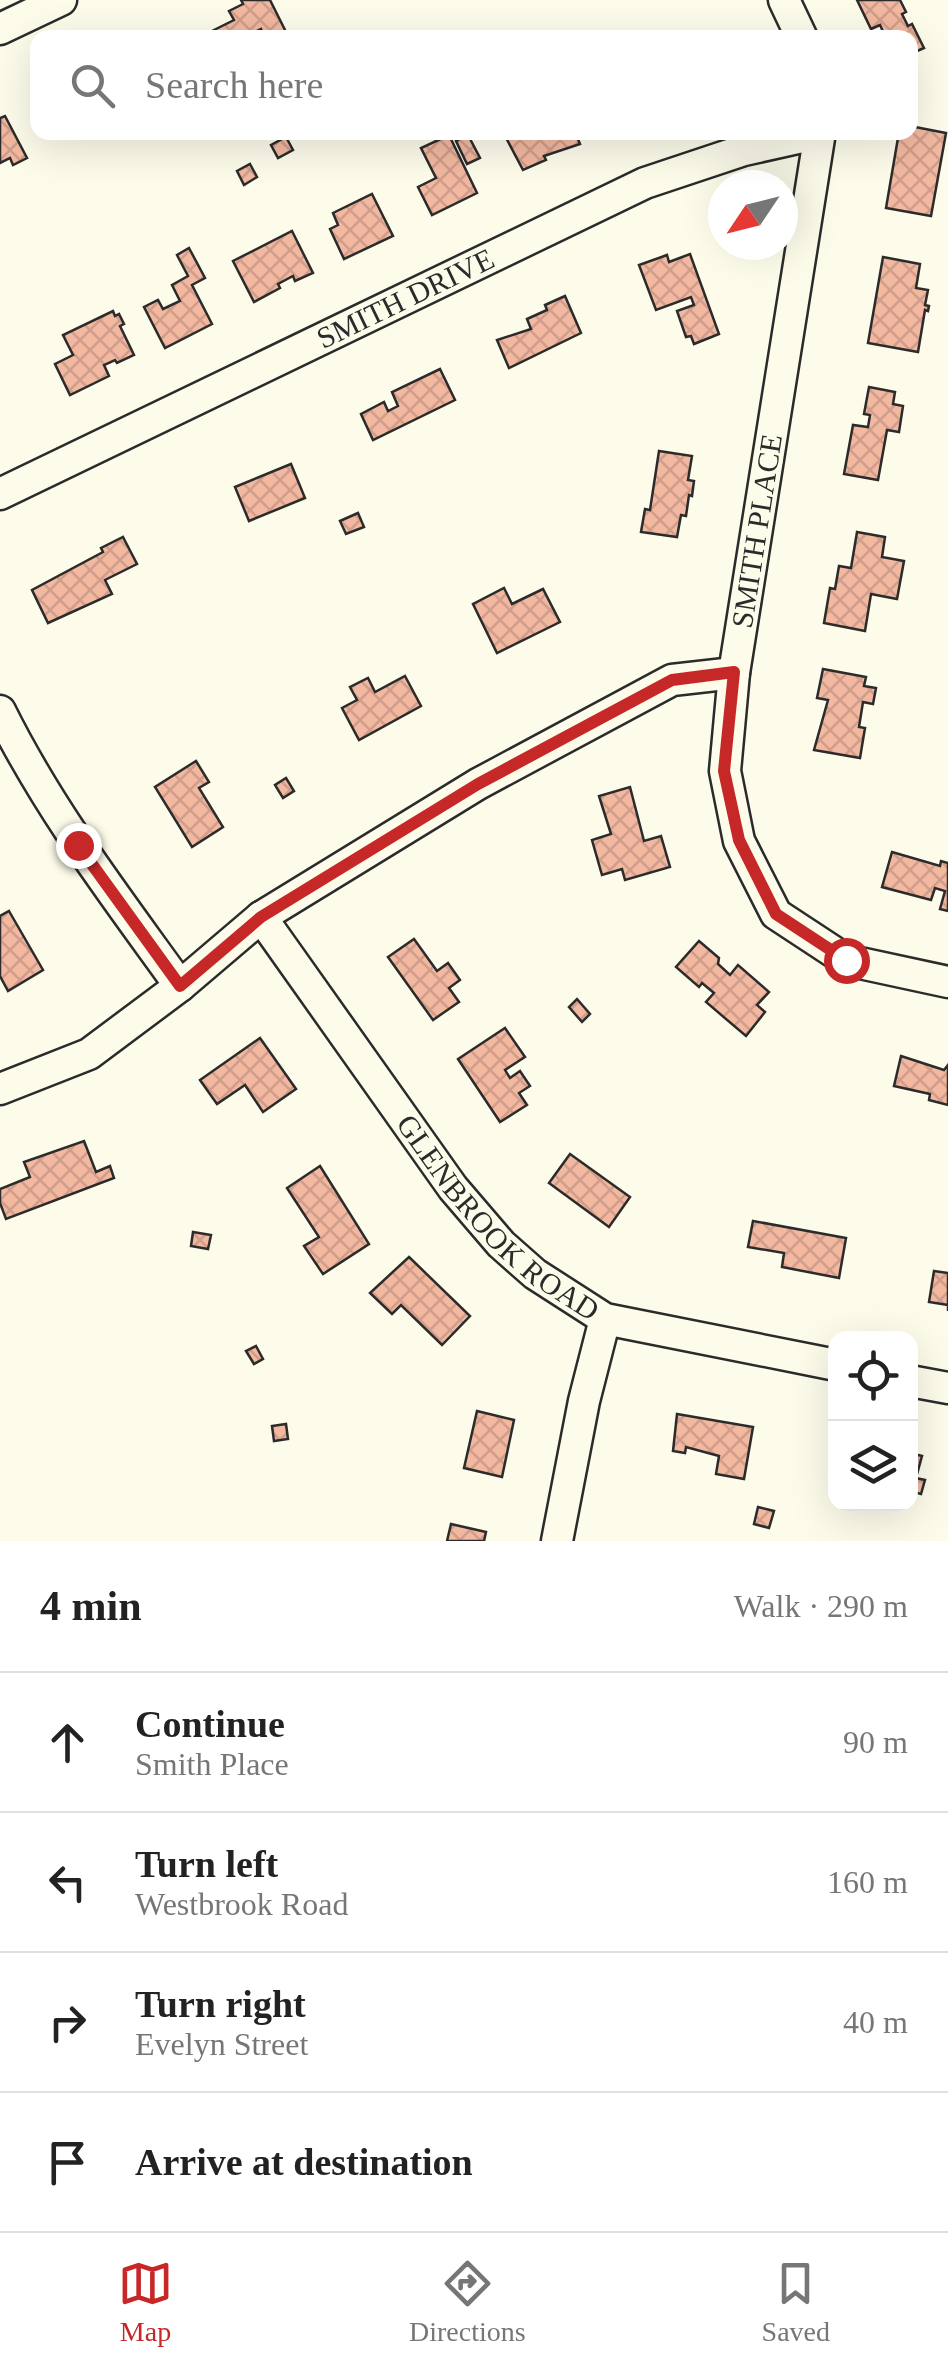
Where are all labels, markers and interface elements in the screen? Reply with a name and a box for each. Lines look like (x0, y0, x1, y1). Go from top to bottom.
search box (30, 30, 918, 140)
icon: search (65, 58, 120, 113)
text: Search here (145, 64, 323, 106)
north arrow (708, 170, 798, 260)
street label: SMITH DRIVE (311, 241, 499, 355)
street label: SMITH PLACE (725, 432, 788, 630)
route end (56, 823, 102, 869)
route start (824, 938, 870, 984)
street label: GLENBROOK ROAD (390, 1108, 605, 1327)
map controls (828, 1331, 918, 1511)
button: locate (828, 1331, 918, 1421)
button: layers (828, 1421, 918, 1511)
text: 4 min (40, 1583, 142, 1629)
text: Walk · 290 m (734, 1588, 908, 1624)
text: Continue (135, 1703, 285, 1745)
icon: ahead (40, 1715, 95, 1770)
text: 90 m (843, 1724, 908, 1760)
text: Smith Place (135, 1746, 289, 1782)
text: Turn left (135, 1843, 278, 1885)
icon: left (40, 1855, 95, 1910)
text: 160 m (827, 1864, 908, 1900)
text: Westbrook Road (135, 1886, 348, 1922)
text: Turn right (135, 1983, 306, 2025)
icon: right (40, 1995, 95, 2050)
text: 40 m (843, 2004, 908, 2040)
text: Evelyn Street (135, 2026, 308, 2062)
icon: arrive (40, 2135, 95, 2190)
text: Arrive at destination (135, 2141, 473, 2183)
tab: Map (118, 2256, 173, 2348)
tab: Directions (409, 2256, 526, 2348)
tab: Saved (762, 2256, 830, 2348)

